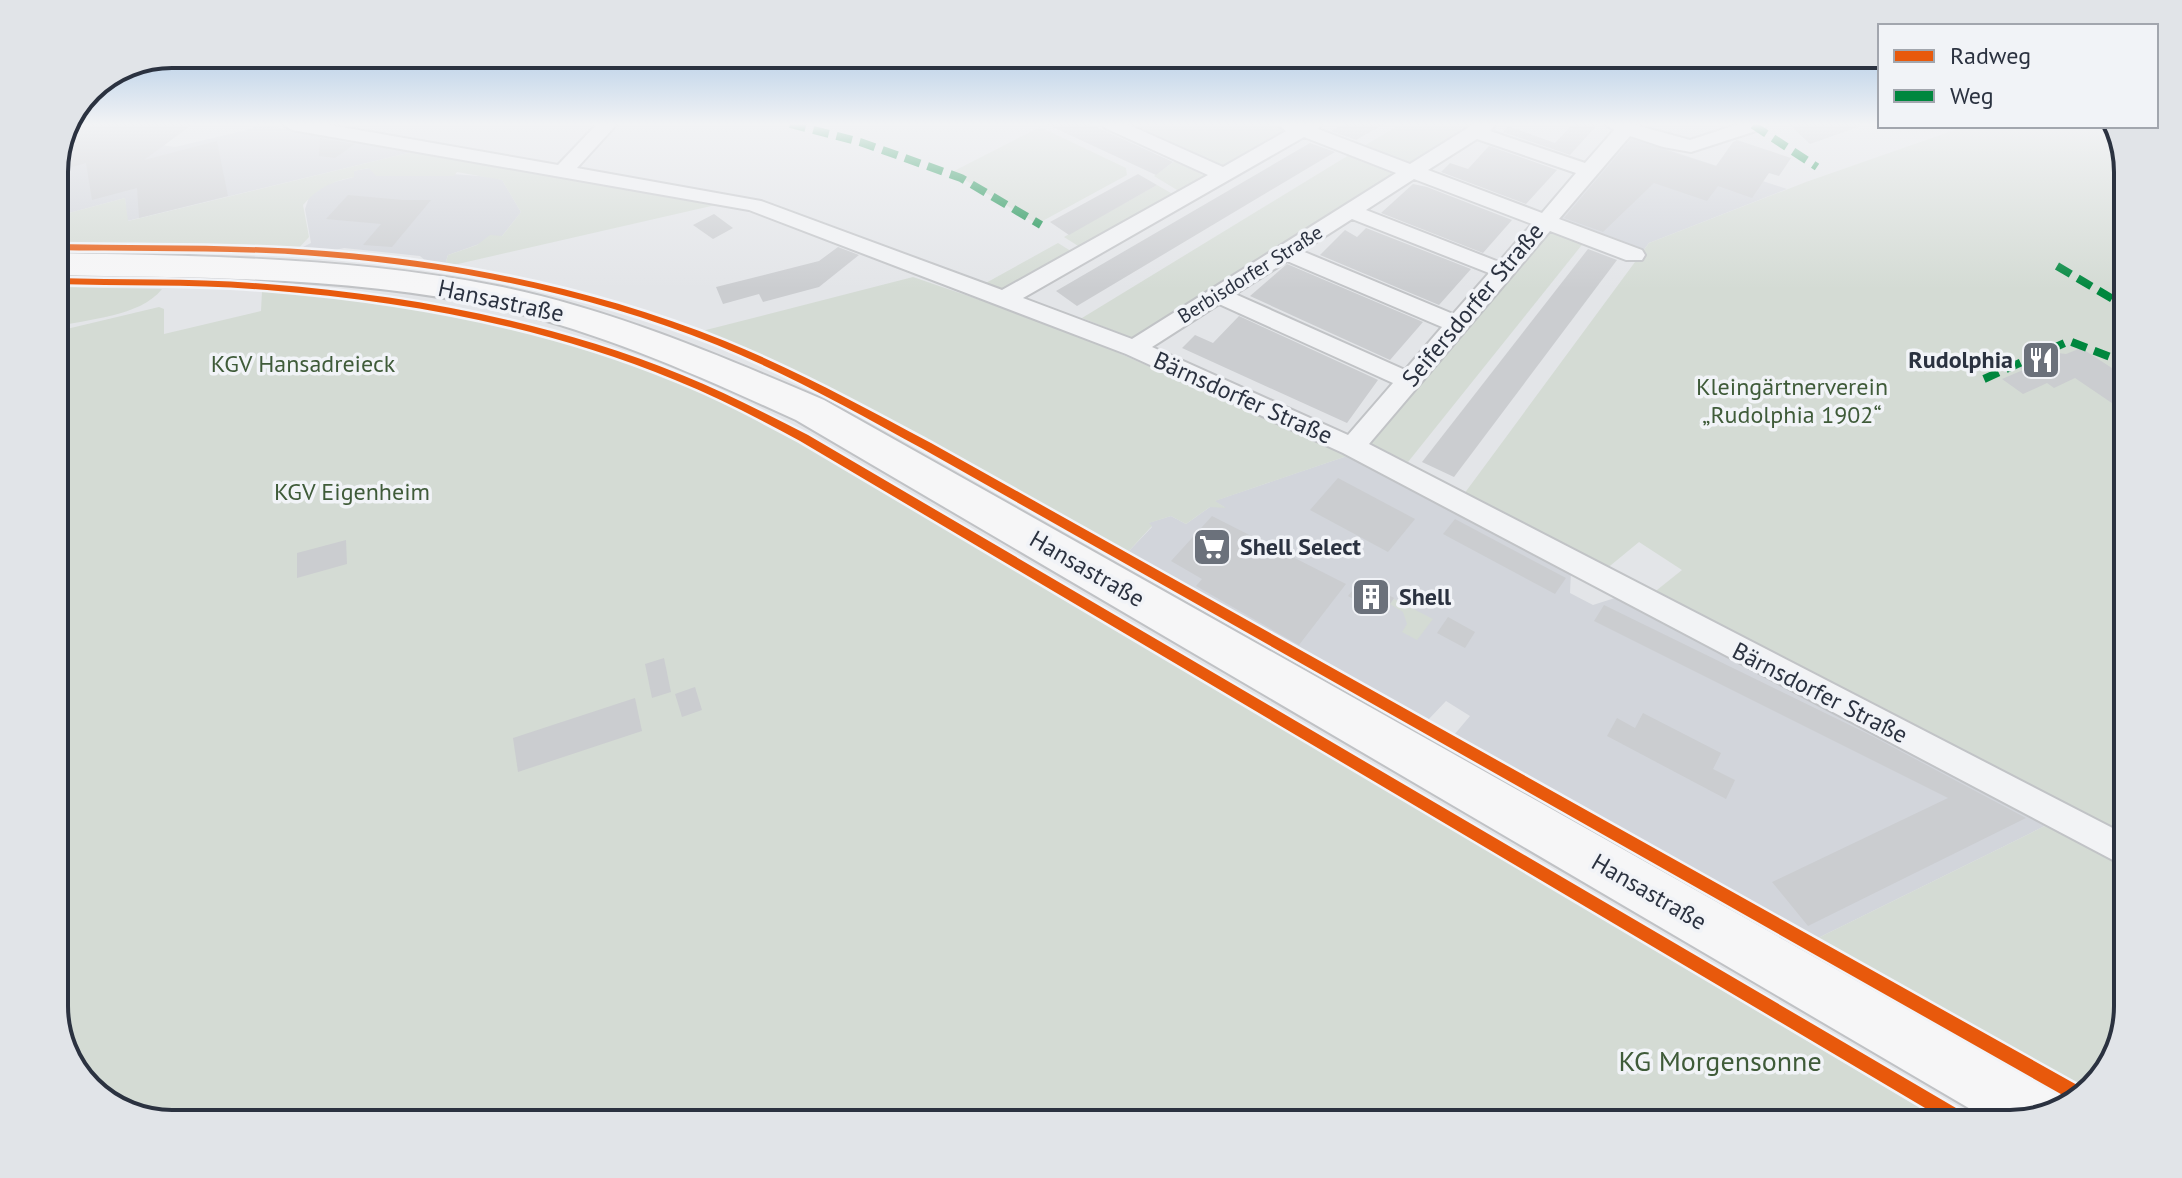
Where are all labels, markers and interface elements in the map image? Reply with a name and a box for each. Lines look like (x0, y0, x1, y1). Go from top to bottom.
legend (1878, 24, 2158, 128)
text: Radweg (1950, 40, 2031, 71)
text: Weg (1950, 80, 1994, 111)
street label: Seifersdorfer Straße (1395, 216, 1550, 393)
street label: Berbisdorfer Straße (1173, 219, 1327, 329)
street label: Hansastraße (435, 272, 567, 329)
restaurant icon: Rudolphia (2020, 339, 2062, 381)
street label: Bärnsdorfer Straße (1149, 344, 1338, 451)
place label: Rudolphia (1908, 344, 2013, 375)
park label: KGV Hansadreieck (211, 348, 396, 379)
park label: Kleingärtnerverein „Rudolphia 1902“ (1696, 371, 1888, 430)
park label: KGV Eigenheim (274, 476, 430, 507)
street label: Hansastraße (1024, 523, 1150, 614)
supermarket icon: Shell Select (1191, 526, 1233, 568)
place label: Shell Select (1240, 531, 1362, 562)
building icon: Shell (1350, 576, 1392, 618)
place label: Shell (1399, 581, 1452, 612)
street label: Bärnsdorfer Straße (1727, 635, 1913, 750)
street label: Hansastraße (1586, 846, 1712, 937)
park label: KG Morgensonne (1618, 1042, 1822, 1079)

